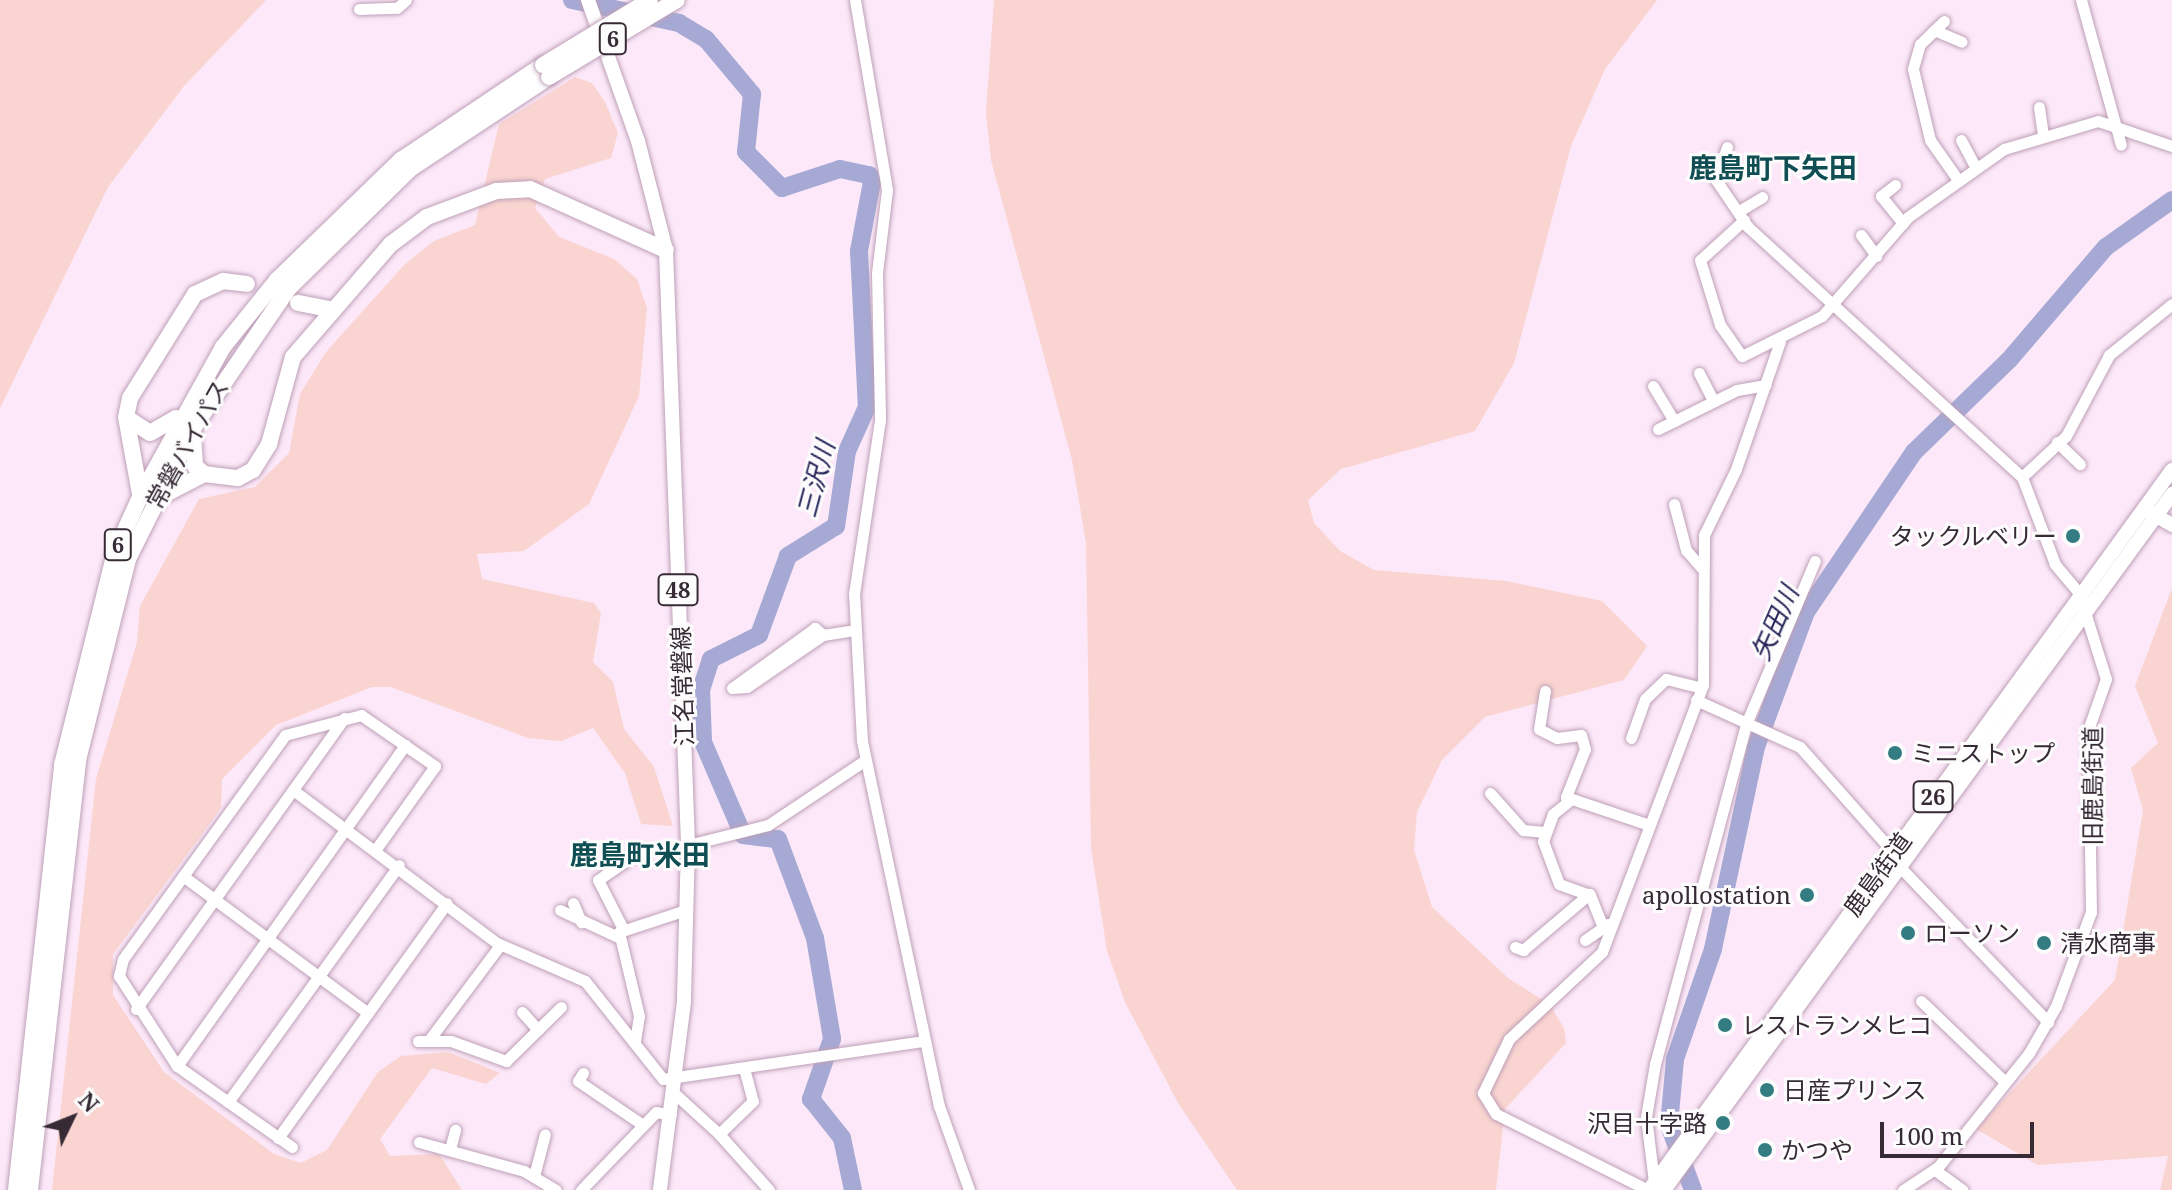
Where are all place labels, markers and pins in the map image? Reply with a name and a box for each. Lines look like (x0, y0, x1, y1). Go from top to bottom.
place label: タックルベリー (1889, 522, 2057, 550)
marker: タックルベリー (2064, 527, 2082, 545)
place label: ミニストップ (1911, 739, 2055, 767)
marker: ミニストップ (1886, 744, 1904, 762)
place label: apollostation (1642, 881, 1791, 909)
marker: apollostation (1798, 886, 1816, 904)
place label: ローソン (1924, 919, 2020, 947)
marker: ローソン (1899, 924, 1917, 942)
place label: 清水商事 (2060, 929, 2156, 957)
marker: 清水商事 (2035, 934, 2053, 952)
place label: レストランメヒコ (1741, 1011, 1933, 1039)
marker: レストランメヒコ (1716, 1016, 1734, 1034)
place label: 日産プリンス (1783, 1076, 1927, 1104)
marker: 日産プリンス (1758, 1081, 1776, 1099)
place label: 沢目十字路 (1587, 1109, 1707, 1137)
marker: 沢目十字路 (1714, 1114, 1732, 1132)
place label: かつや (1781, 1136, 1853, 1164)
marker: かつや (1756, 1141, 1774, 1159)

